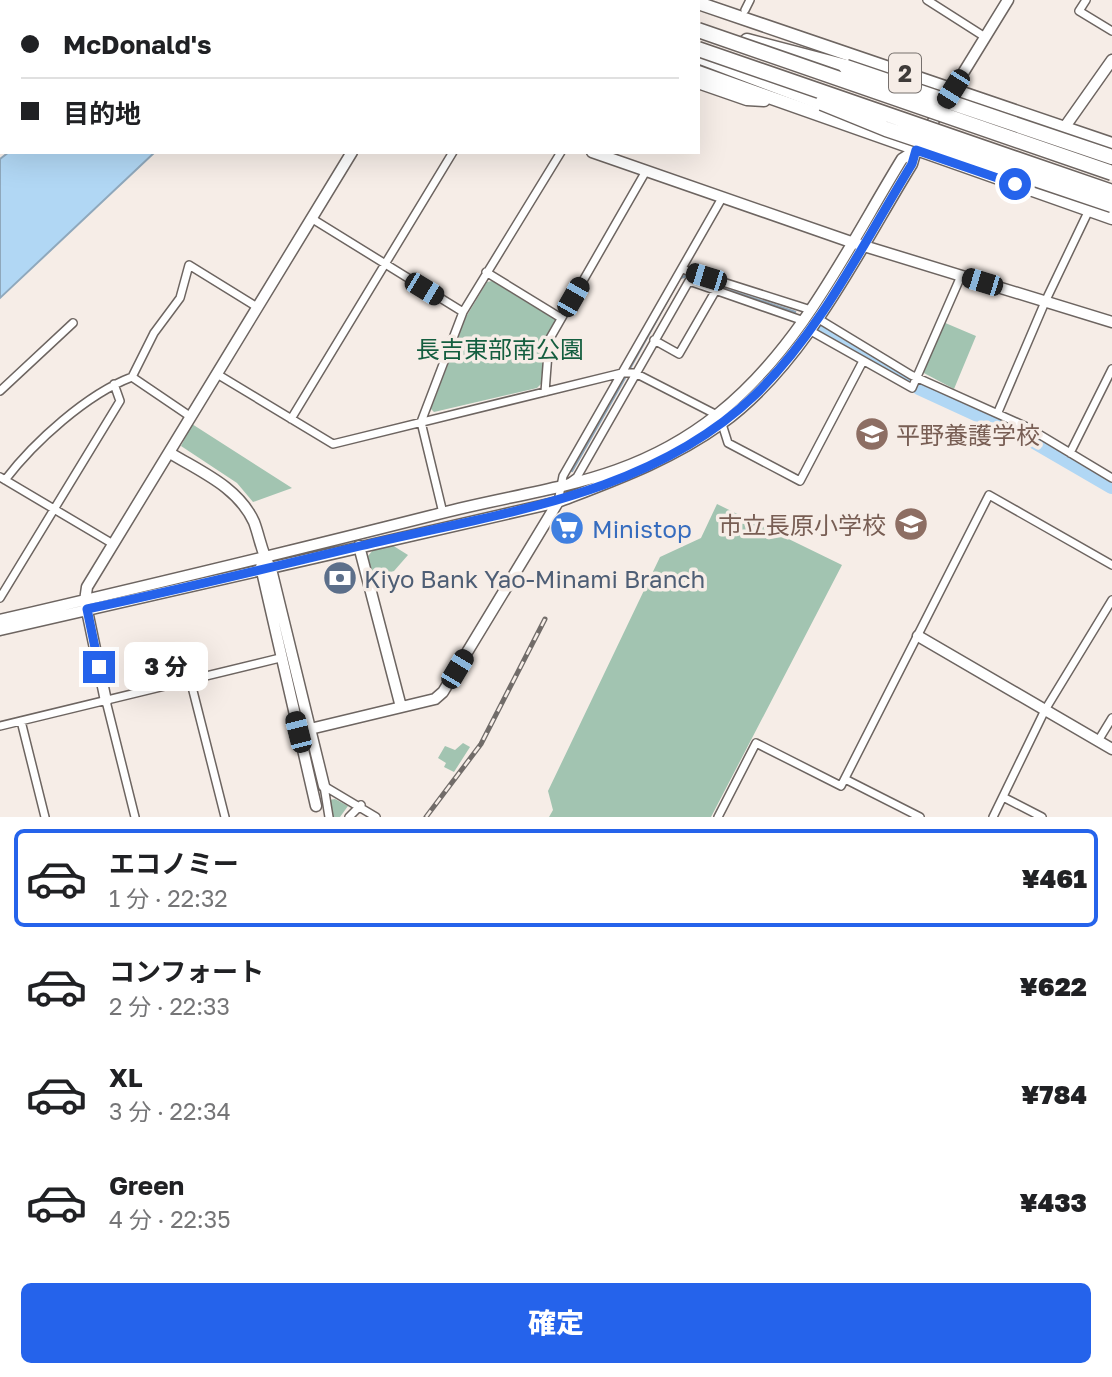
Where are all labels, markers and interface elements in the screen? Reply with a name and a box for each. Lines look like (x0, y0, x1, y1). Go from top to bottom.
text: McDonald's (63, 29, 211, 60)
road number: 2 (889, 54, 921, 92)
car (933, 66, 974, 112)
text: 目的地 (63, 98, 141, 129)
route start (999, 168, 1031, 200)
car (683, 261, 730, 293)
car (959, 266, 1006, 298)
car (401, 269, 448, 309)
car (554, 274, 593, 320)
park label: 長吉東部南公園 (416, 334, 584, 363)
school or university icon: 平野養護学校 (853, 415, 891, 453)
place label: 平野養護学校 (896, 420, 1040, 449)
school or university icon: 市立長原小学校 (892, 505, 930, 543)
supermarket icon: Ministop (548, 509, 586, 547)
place label: 市立長原小学校 (718, 510, 886, 539)
place label: Ministop (592, 514, 692, 543)
bank icon: Kiyo Bank Yao-Minami Branch (321, 559, 359, 597)
place label: Kiyo Bank Yao-Minami Branch (364, 564, 705, 593)
callout: 3 分 (124, 642, 208, 692)
car (438, 646, 477, 692)
route end (83, 651, 115, 683)
text: 3 分 (144, 652, 188, 680)
car (283, 709, 314, 755)
icon: car (25, 847, 88, 910)
text: エコノミー (109, 848, 239, 879)
text: ¥461 (1022, 863, 1087, 894)
text: 1 分 · 22:32 (109, 884, 228, 912)
icon: car (25, 955, 88, 1018)
text: コンフォート (109, 956, 264, 987)
text: ¥622 (1020, 971, 1087, 1002)
text: 2 分 · 22:33 (109, 992, 230, 1020)
text: XL (109, 1062, 143, 1093)
icon: car (25, 1063, 88, 1126)
text: ¥784 (1021, 1079, 1087, 1110)
text: 3 分 · 22:34 (109, 1097, 231, 1125)
text: Green (109, 1170, 184, 1201)
icon: car (25, 1171, 88, 1234)
text: ¥433 (1019, 1187, 1087, 1218)
text: 4 分 · 22:35 (109, 1205, 231, 1233)
button: 確定 (21, 1283, 1091, 1363)

